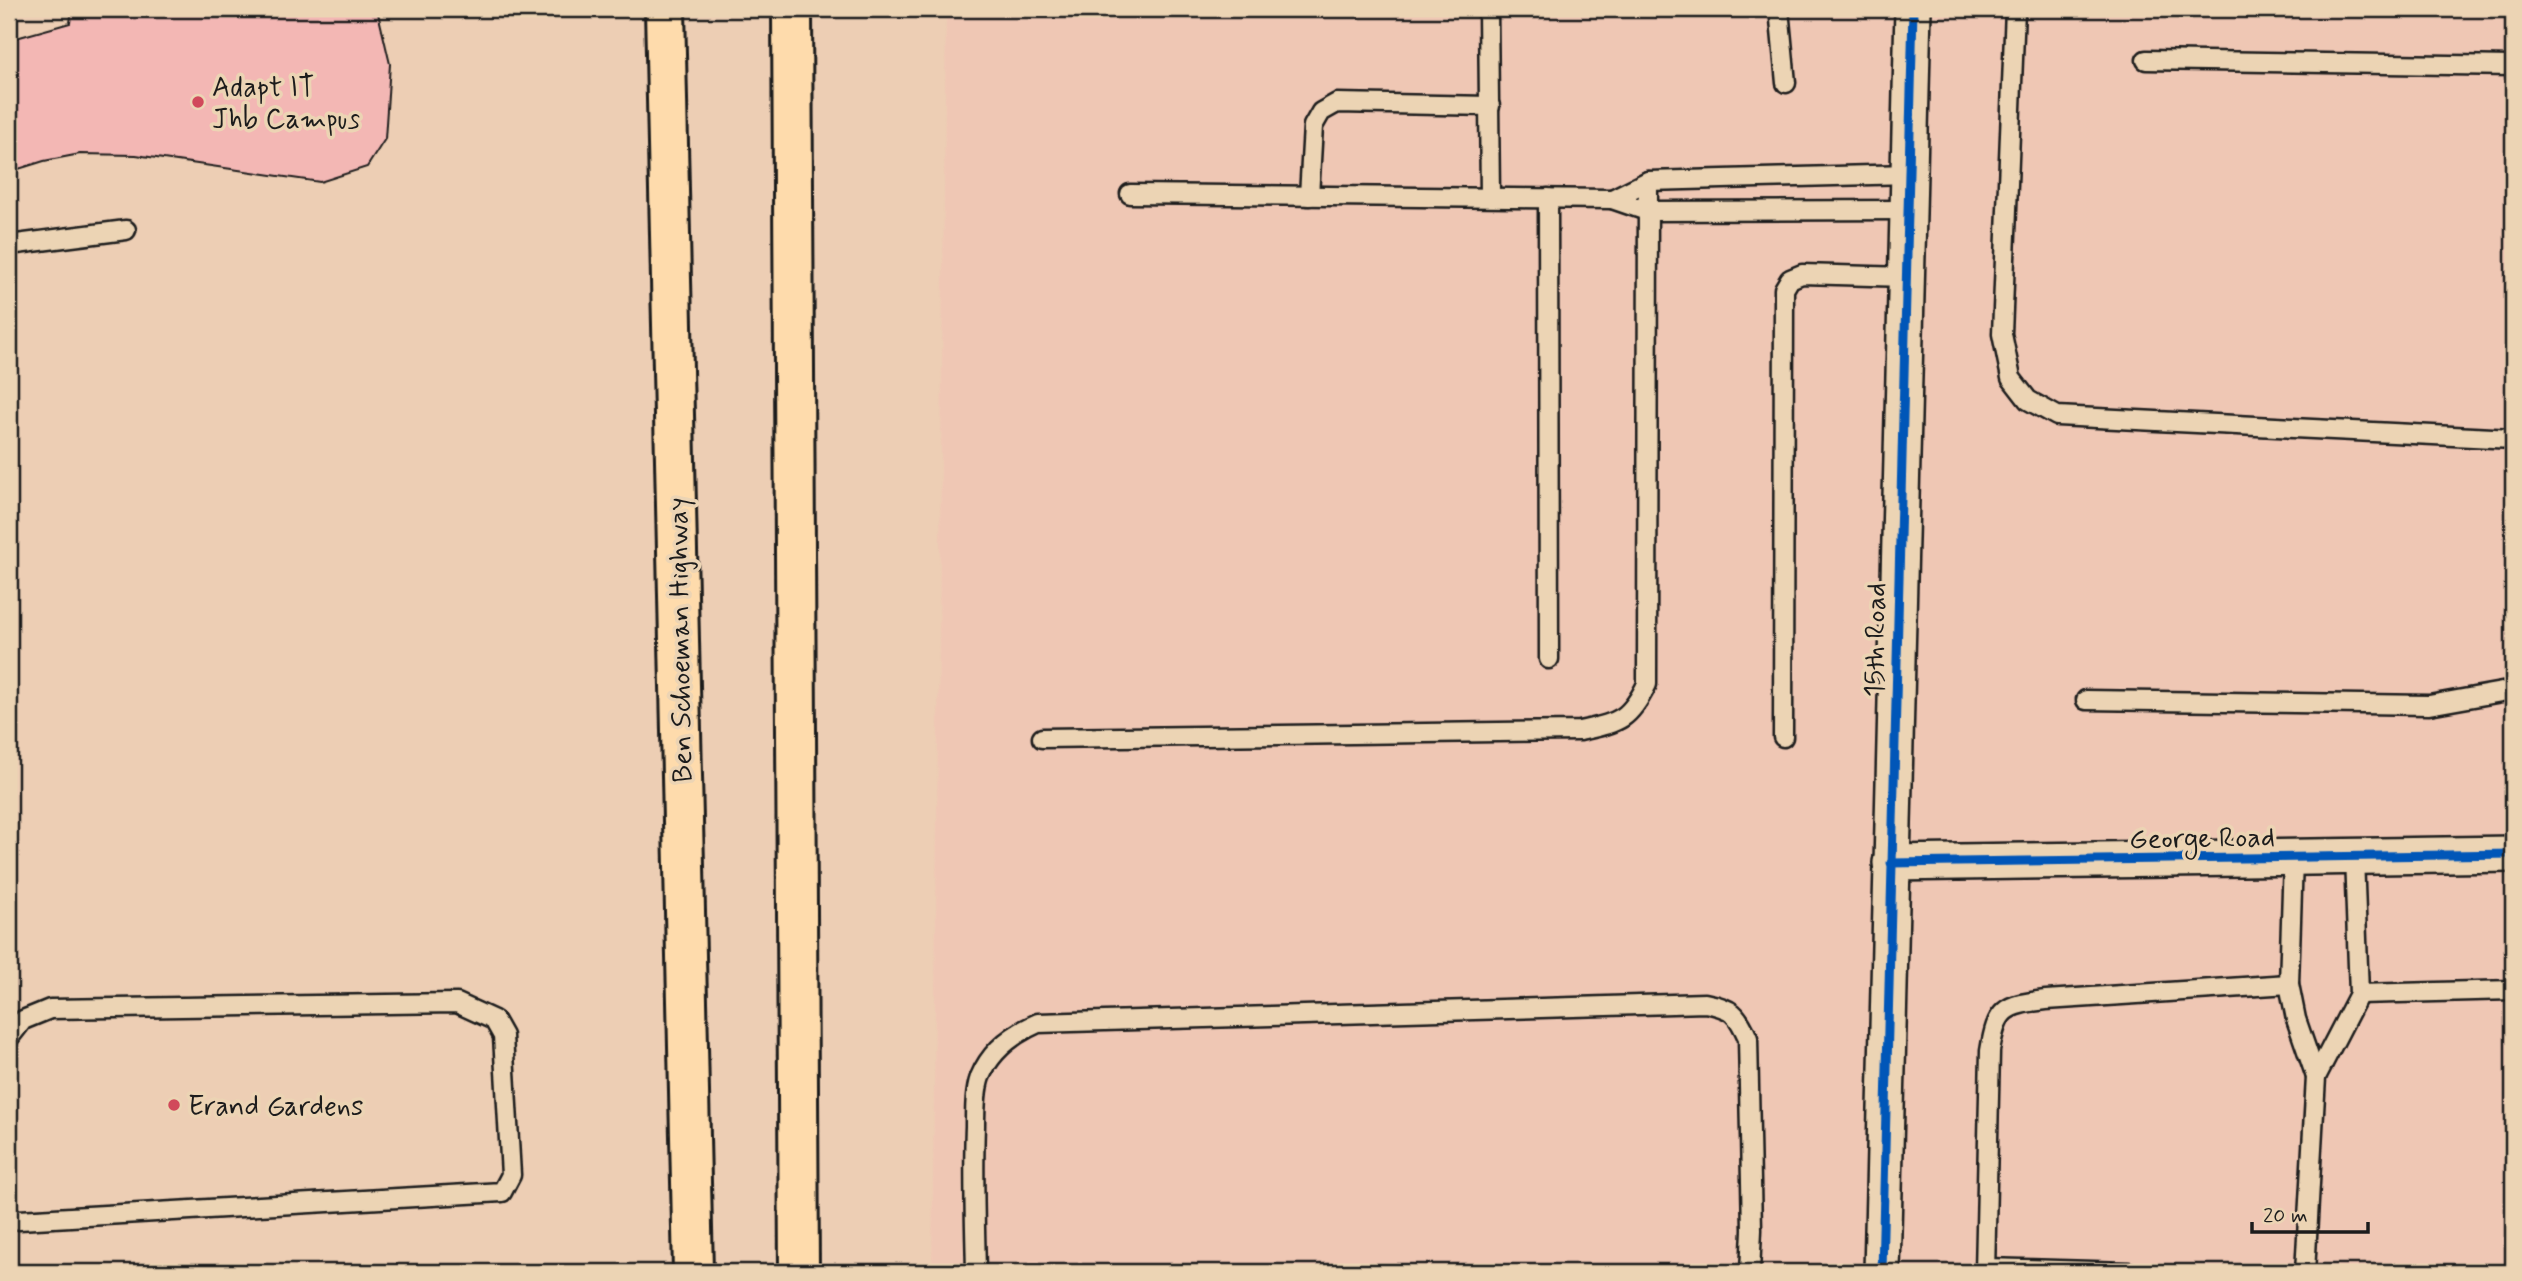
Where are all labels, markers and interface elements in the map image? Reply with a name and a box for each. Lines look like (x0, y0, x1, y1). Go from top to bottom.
place label: Adapt IT Jhb Campus (212, 70, 360, 139)
marker: Adapt IT Jhb Campus (190, 94, 206, 110)
street label: Ben Schoeman Highway (661, 497, 702, 783)
street label: 15th Road (1857, 582, 1896, 698)
street label: George Road (2129, 820, 2275, 861)
place label: Erand Gardens (188, 1089, 363, 1126)
marker: Erand Gardens (166, 1097, 182, 1113)
scale bar (2252, 1190, 2368, 1234)
text: 20 m (2263, 1202, 2308, 1230)

